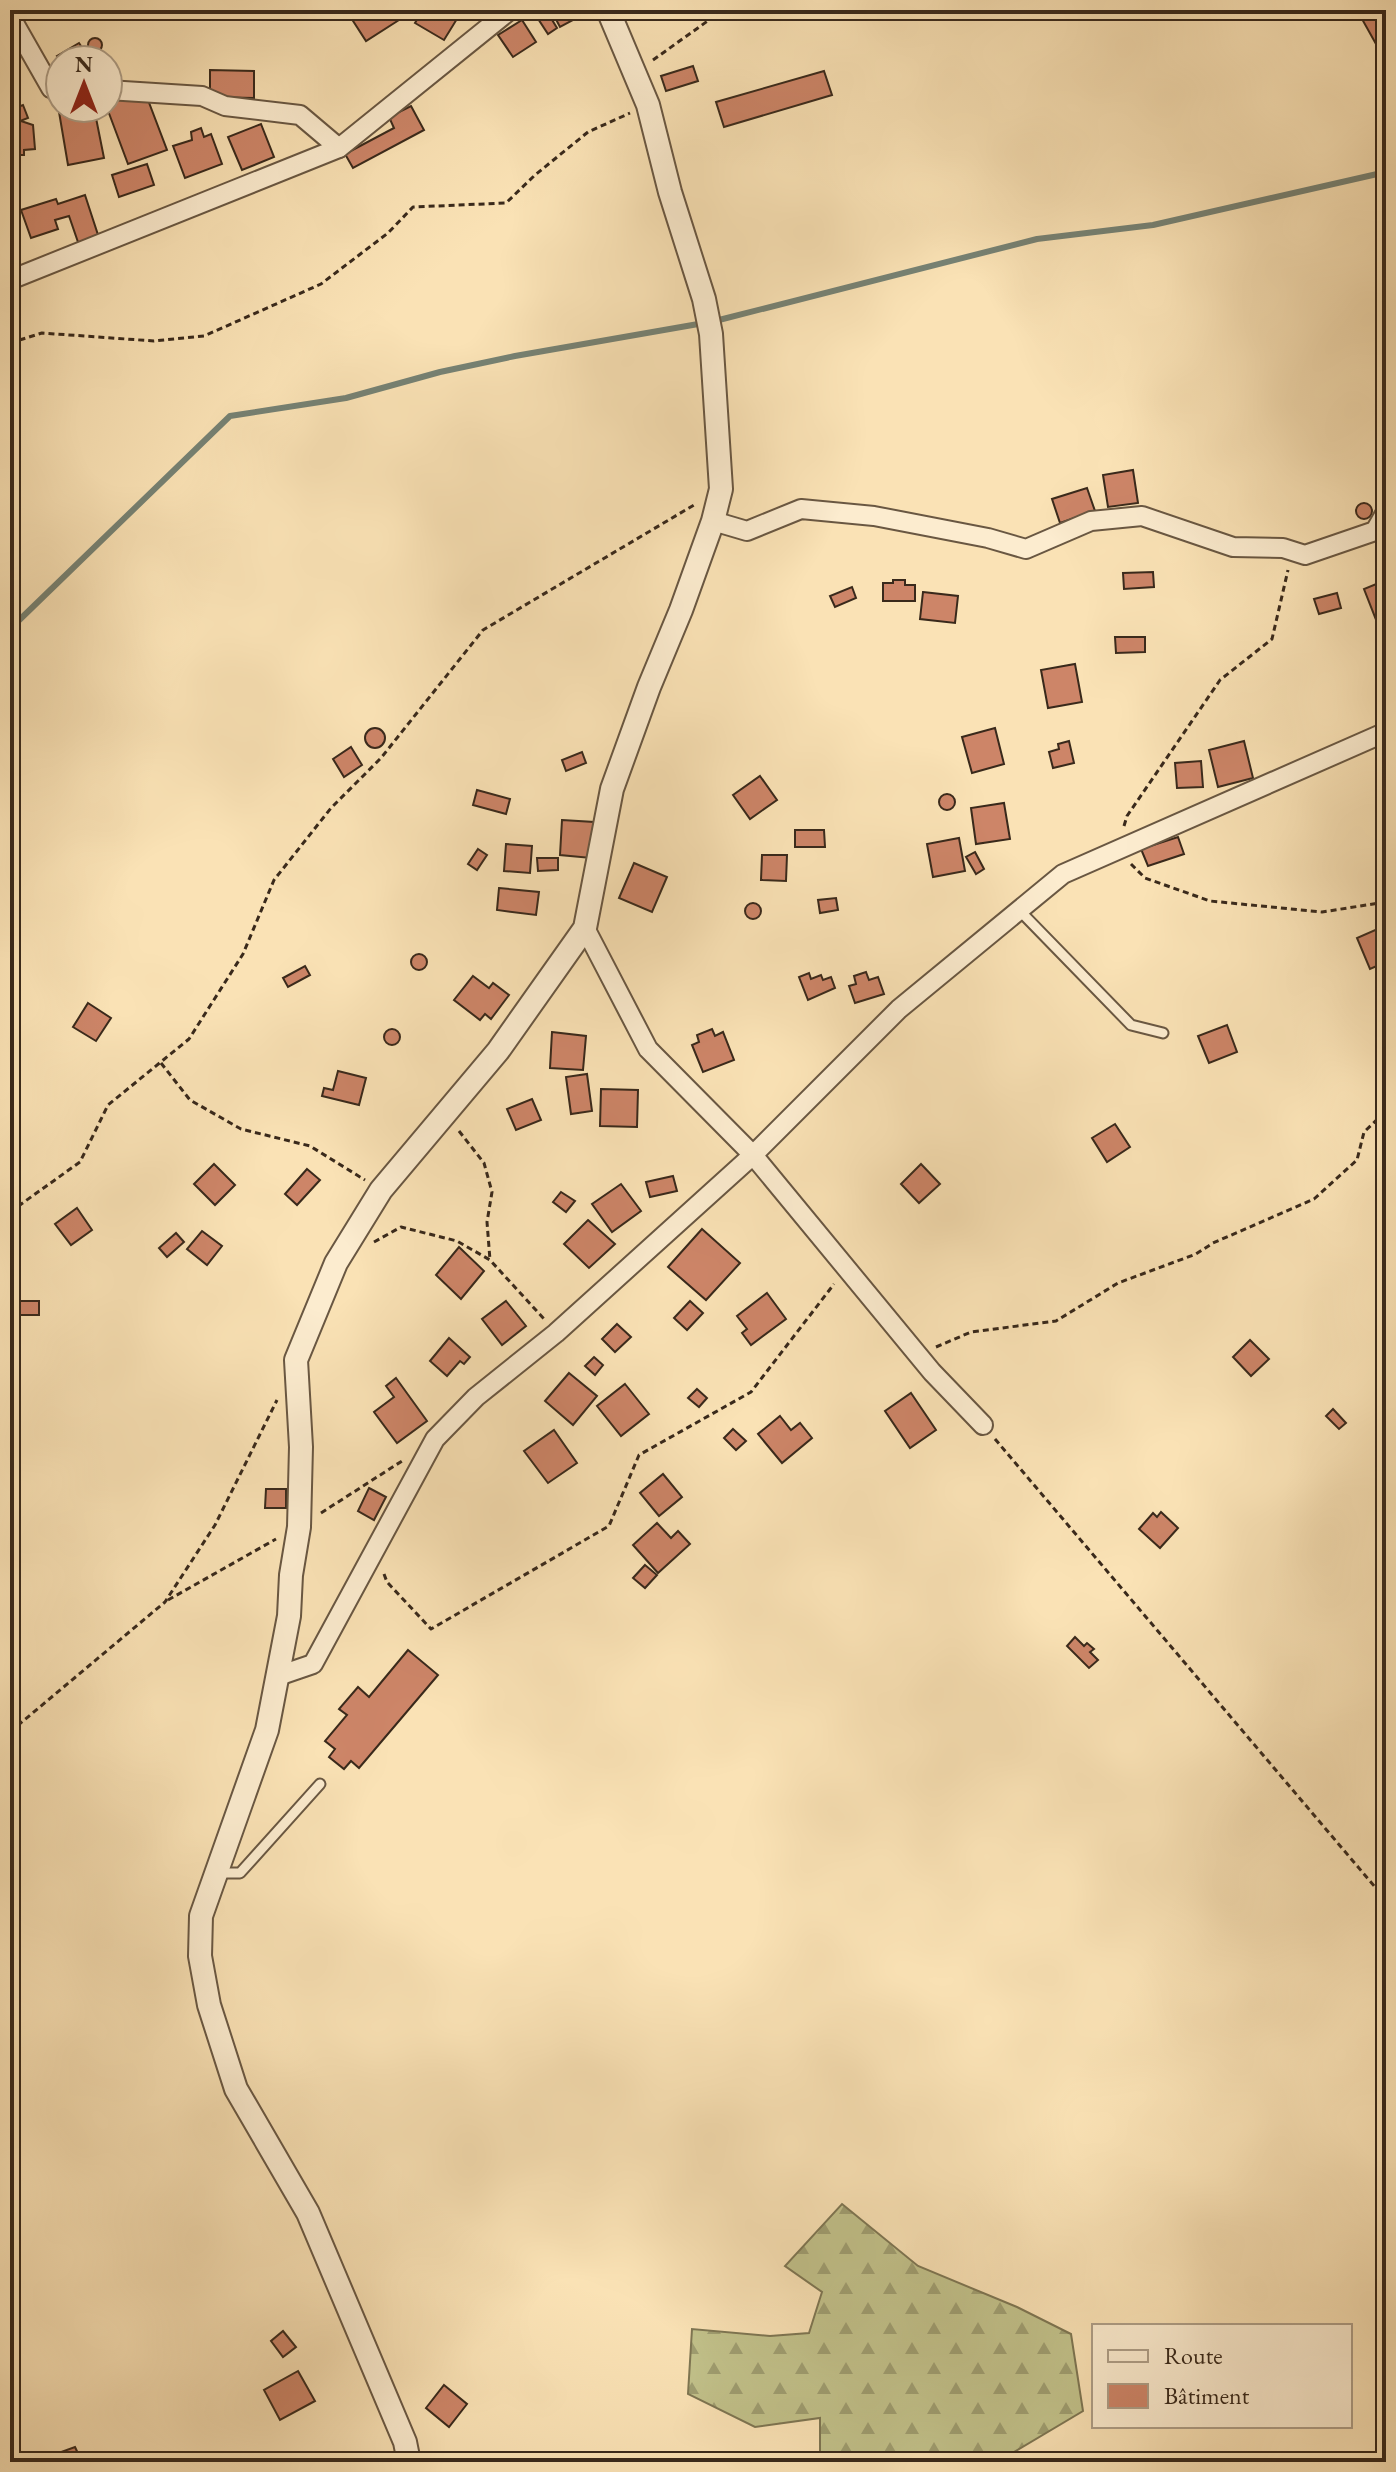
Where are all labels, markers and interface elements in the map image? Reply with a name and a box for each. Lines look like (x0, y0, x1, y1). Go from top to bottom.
north arrow (44, 44, 124, 124)
text: N (75, 50, 93, 79)
legend (1092, 2324, 1352, 2428)
text: Route (1164, 2340, 1223, 2371)
text: Bâtiment (1164, 2380, 1250, 2411)

